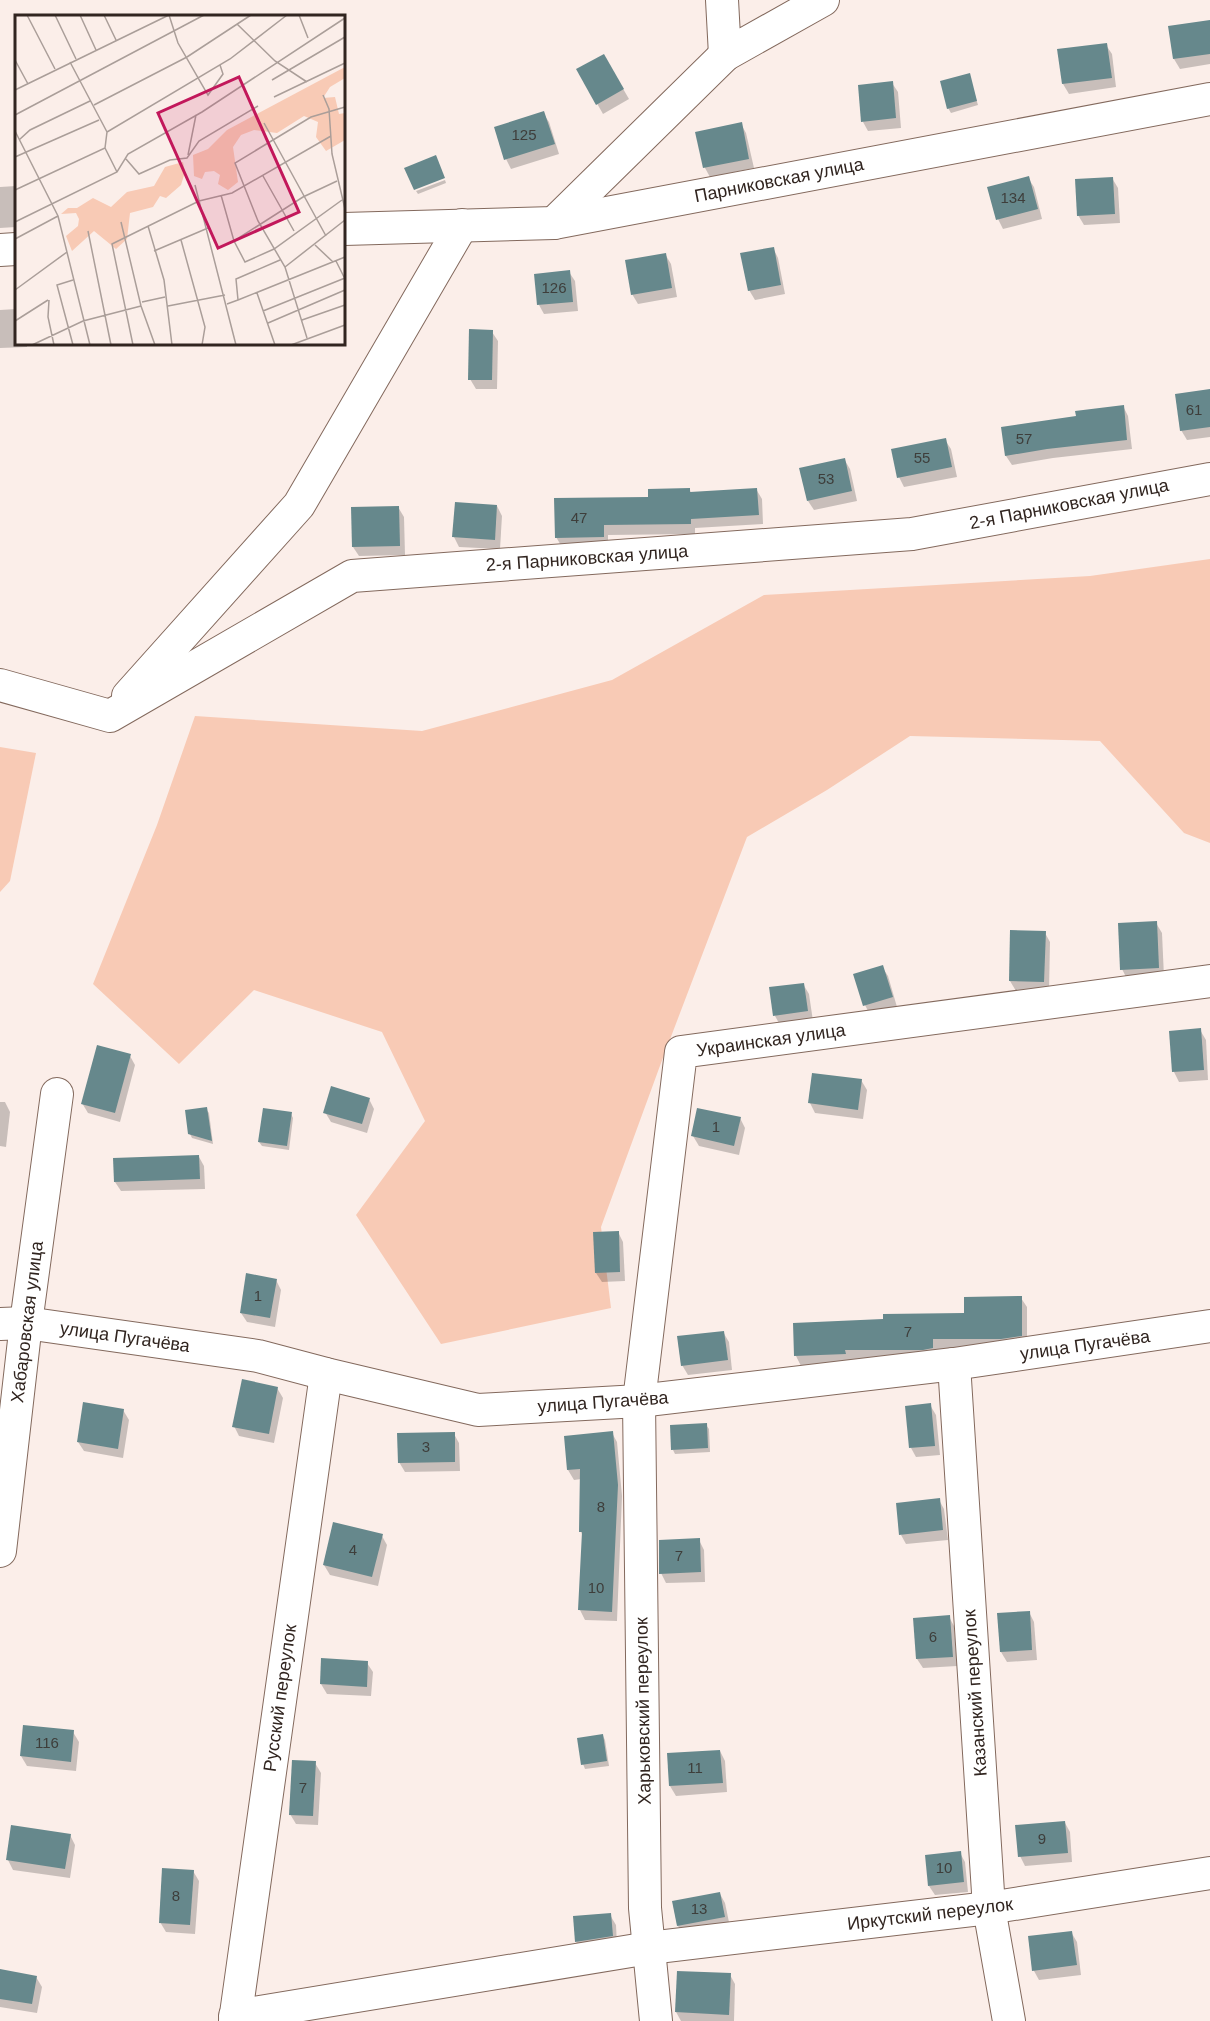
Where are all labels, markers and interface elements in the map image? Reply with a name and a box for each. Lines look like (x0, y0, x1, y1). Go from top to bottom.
inset map (15, 15, 345, 345)
house number: 125 (511, 126, 537, 143)
street label: Парниковская улица (693, 154, 866, 206)
house number: 134 (1000, 189, 1026, 206)
house number: 126 (541, 279, 567, 296)
house number: 61 (1186, 401, 1202, 418)
house number: 57 (1016, 430, 1032, 447)
house number: 55 (914, 449, 930, 466)
house number: 53 (818, 470, 834, 487)
street label: 2-я Парниковская улица (968, 475, 1171, 533)
house number: 47 (571, 509, 587, 526)
street label: 2-я Парниковская улица (485, 541, 690, 575)
street label: Украинская улица (695, 1020, 848, 1060)
house number: 1 (712, 1118, 720, 1135)
street label: Хабаровская улица (7, 1239, 47, 1404)
house number: 1 (254, 1287, 262, 1304)
street label: улица Пугачёва (59, 1318, 192, 1356)
house number: 7 (904, 1323, 912, 1340)
street label: улица Пугачёва (1019, 1326, 1152, 1364)
street label: улица Пугачёва (537, 1387, 670, 1417)
house number: 3 (422, 1438, 430, 1455)
house number: 8 (597, 1498, 605, 1515)
house number: 4 (349, 1541, 357, 1558)
house number: 7 (675, 1547, 683, 1564)
house number: 10 (588, 1579, 604, 1596)
street label: Казанский переулок (959, 1609, 991, 1777)
street label: Харьковский переулок (631, 1617, 655, 1805)
street label: Русский переулок (260, 1623, 300, 1773)
house number: 6 (929, 1628, 937, 1645)
house number: 116 (35, 1734, 59, 1751)
house number: 11 (687, 1759, 703, 1776)
house number: 7 (299, 1779, 307, 1796)
house number: 9 (1038, 1830, 1046, 1847)
house number: 10 (936, 1859, 952, 1876)
house number: 8 (172, 1887, 180, 1904)
street label: Иркутский переулок (846, 1894, 1014, 1934)
house number: 13 (691, 1900, 707, 1917)

